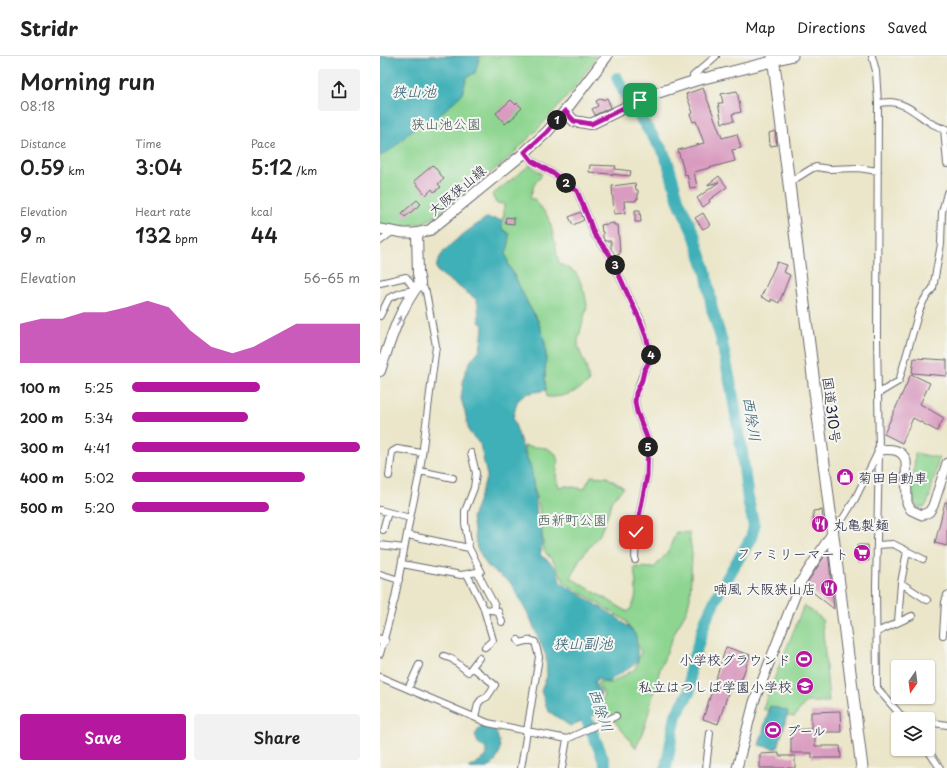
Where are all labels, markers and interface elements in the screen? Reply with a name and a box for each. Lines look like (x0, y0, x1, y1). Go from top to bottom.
text: Stridr (20, 14, 78, 42)
text: Map (745, 17, 775, 38)
text: Directions (797, 17, 865, 38)
text: Saved (887, 17, 927, 38)
text: Morning run (20, 64, 155, 97)
button: share (318, 69, 360, 111)
water label: 狭山池 (391, 79, 437, 102)
pin (623, 83, 657, 117)
icon: arrive (629, 89, 651, 111)
text: 08:18 (20, 96, 55, 115)
pin: 1 (547, 110, 567, 130)
text: 1 (554, 111, 560, 128)
park label: 狭山池公園 (411, 113, 481, 134)
text: Distance (20, 135, 66, 152)
text: Time (135, 135, 161, 152)
text: Pace (251, 135, 275, 152)
text: 0.59 (20, 152, 65, 182)
text: 3:04 (135, 152, 183, 182)
text: 5:12 (251, 152, 293, 182)
street label: 大阪狭山線 (423, 159, 491, 221)
text: km (65, 162, 85, 179)
text: /km (293, 162, 317, 179)
pin: 2 (556, 173, 576, 193)
text: 2 (562, 174, 570, 191)
text: Elevation (20, 203, 67, 220)
text: Heart rate (135, 203, 191, 220)
text: kcal (251, 203, 273, 220)
text: 9 (20, 220, 32, 250)
text: 132 (135, 220, 172, 250)
text: 44 (251, 220, 278, 250)
text: m (32, 230, 45, 247)
text: bpm (172, 230, 198, 247)
pin: 3 (605, 255, 625, 275)
text: 3 (611, 256, 619, 273)
text: Elevation (20, 268, 76, 287)
text: 56–65 m (303, 268, 360, 287)
one-way arrow (396, 315, 402, 327)
pin: 4 (641, 345, 661, 365)
text: 4 (647, 346, 655, 363)
street label: 国道310号 (818, 376, 846, 444)
text: 100 m (20, 378, 61, 397)
text: 5:25 (84, 378, 113, 397)
water label: 西除川 (738, 395, 768, 443)
text: 200 m (20, 408, 64, 427)
text: 5:34 (84, 408, 113, 427)
pin: 5 (638, 437, 658, 457)
text: 300 m (20, 438, 64, 457)
text: 4:41 (84, 438, 110, 457)
text: 5 (644, 438, 652, 455)
shop icon: 菊田自動車 (835, 467, 855, 487)
place label: 菊田自動車 (858, 467, 928, 488)
text: 400 m (20, 468, 64, 487)
text: 5:02 (84, 468, 114, 487)
text: 500 m (20, 498, 63, 517)
text: 5:20 (84, 498, 115, 517)
park label: 西新町公園 (537, 509, 607, 530)
restaurant icon: 丸亀製麺 (810, 514, 830, 534)
place label: 丸亀製麺 (833, 514, 889, 535)
pin (619, 515, 653, 549)
icon: check (625, 521, 647, 543)
place label: ファミリーマート (737, 543, 849, 564)
supermarket icon: ファミリーマート (852, 543, 872, 563)
place label: 喃風 大阪狭山店 (713, 578, 816, 599)
restaurant icon: 喃風 大阪狭山店 (819, 578, 839, 598)
water label: 狭山副池 (553, 631, 614, 654)
place label: 小学校グラウンド (679, 649, 791, 670)
sports icon: 小学校グラウンド (794, 649, 814, 669)
north arrow (891, 660, 935, 704)
map controls (891, 660, 935, 756)
place label: 私立はつしば学園小学校 (638, 676, 792, 697)
school or university icon: 私立はつしば学園小学校 (795, 676, 815, 696)
water label: 西除川 (584, 685, 620, 735)
button: layers (891, 712, 935, 756)
button: Save (20, 714, 186, 760)
button: Share (194, 714, 360, 760)
sports icon: プール (763, 720, 783, 740)
place label: プール (786, 720, 826, 741)

